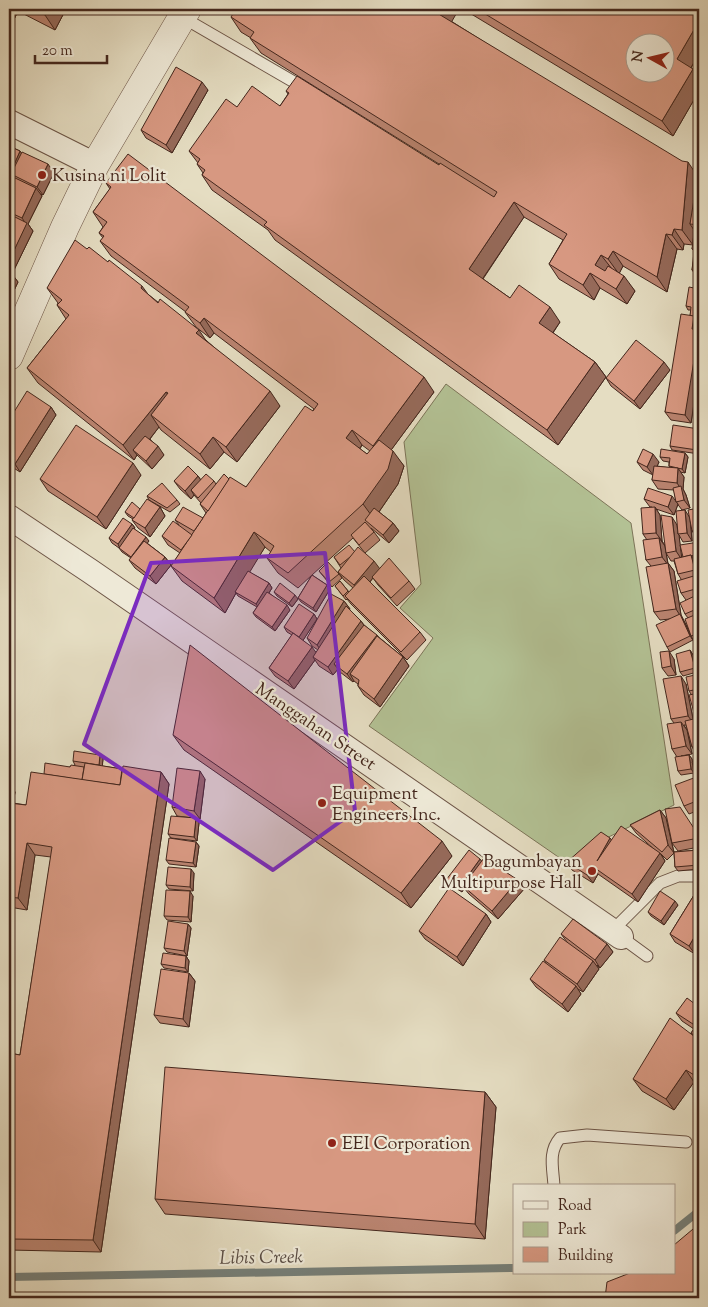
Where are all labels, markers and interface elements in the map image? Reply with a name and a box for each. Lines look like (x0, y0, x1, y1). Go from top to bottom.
scale bar (35, 32, 108, 64)
north arrow (626, 32, 676, 82)
text: 20 m (42, 41, 73, 62)
text: N (628, 50, 650, 63)
place label: Kusina ni Lolit (52, 164, 166, 190)
marker: Kusina ni Lolit (36, 169, 48, 181)
street label: Manggahan Street (249, 677, 381, 778)
place label: Equipment Engineers Inc. (332, 782, 441, 829)
marker: Equipment Engineers Inc. (316, 797, 328, 809)
place label: Bagumbayan Multipurpose Hall (441, 850, 582, 897)
marker: Bagumbayan Multipurpose Hall (586, 865, 598, 877)
place label: EEI Corporation (342, 1132, 471, 1158)
marker: EEI Corporation (326, 1137, 338, 1149)
legend (513, 1184, 676, 1274)
text: Road (558, 1196, 592, 1217)
text: Park (558, 1220, 587, 1241)
water label: Libis Creek (219, 1244, 304, 1273)
text: Building (558, 1246, 613, 1267)

